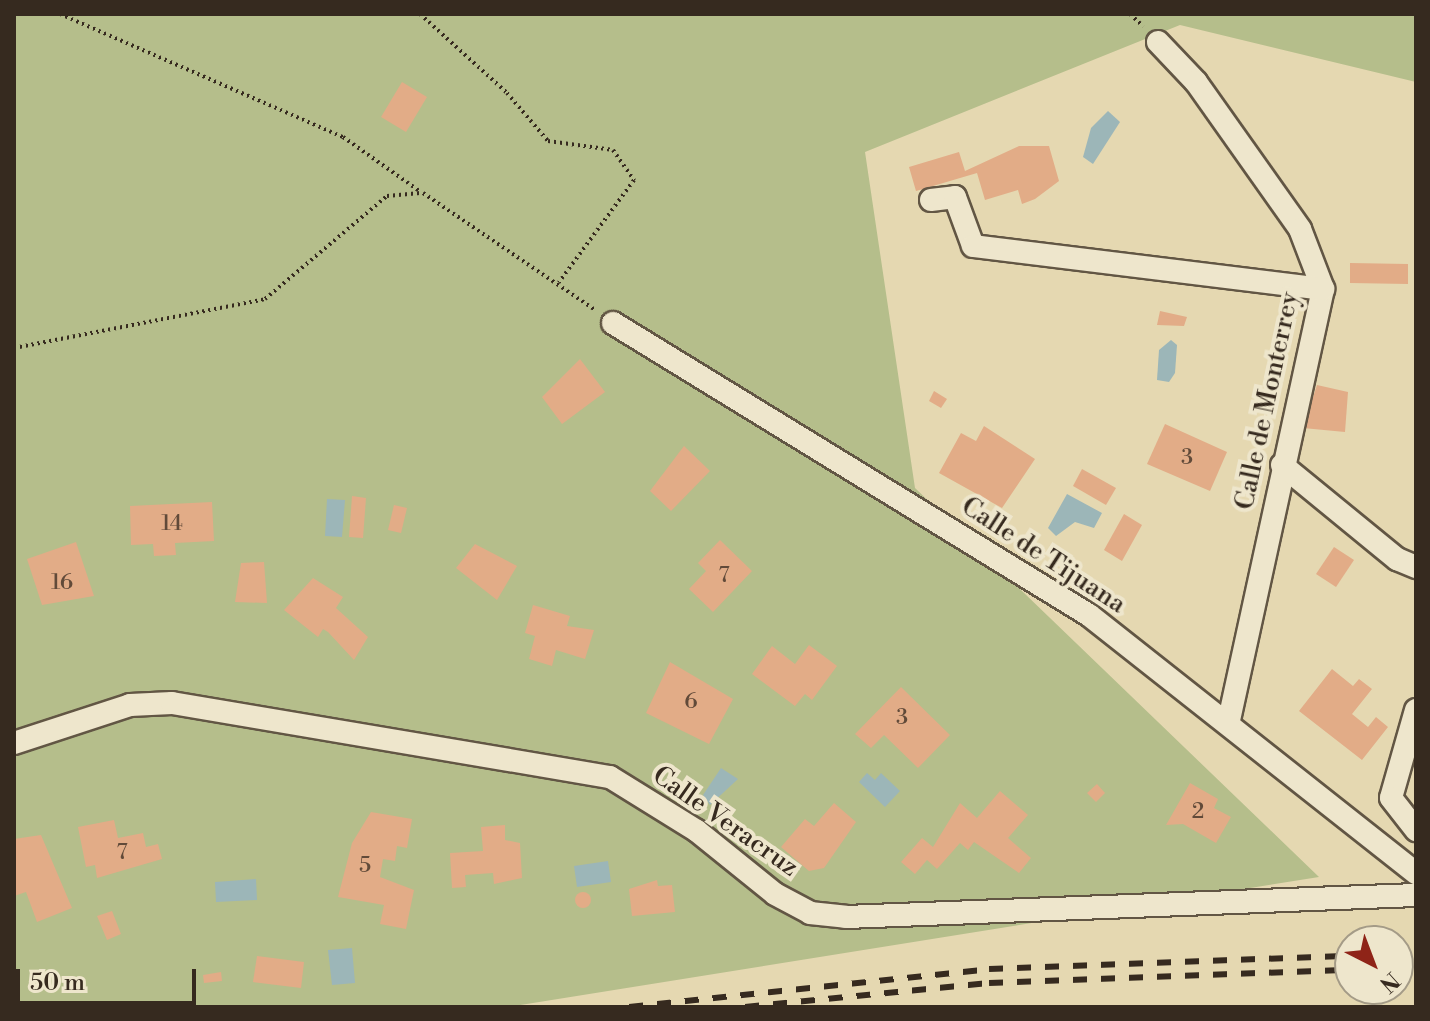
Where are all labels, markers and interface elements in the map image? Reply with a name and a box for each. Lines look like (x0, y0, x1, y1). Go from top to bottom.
street label: Calle de Monterrey (1230, 289, 1306, 513)
house number: 3 (1181, 445, 1193, 471)
street label: Calle de Tijuana (955, 491, 1131, 621)
house number: 14 (161, 511, 183, 537)
house number: 7 (718, 563, 730, 589)
house number: 16 (51, 570, 73, 596)
house number: 6 (684, 689, 698, 715)
house number: 3 (896, 705, 908, 731)
street label: Calle Veracruz (646, 760, 804, 884)
house number: 2 (1192, 799, 1204, 825)
house number: 7 (116, 840, 128, 866)
house number: 5 (359, 853, 371, 879)
north arrow (1334, 925, 1414, 1005)
scale bar (20, 953, 200, 1003)
text: N (1374, 966, 1405, 998)
text: 50 m (30, 968, 85, 998)

